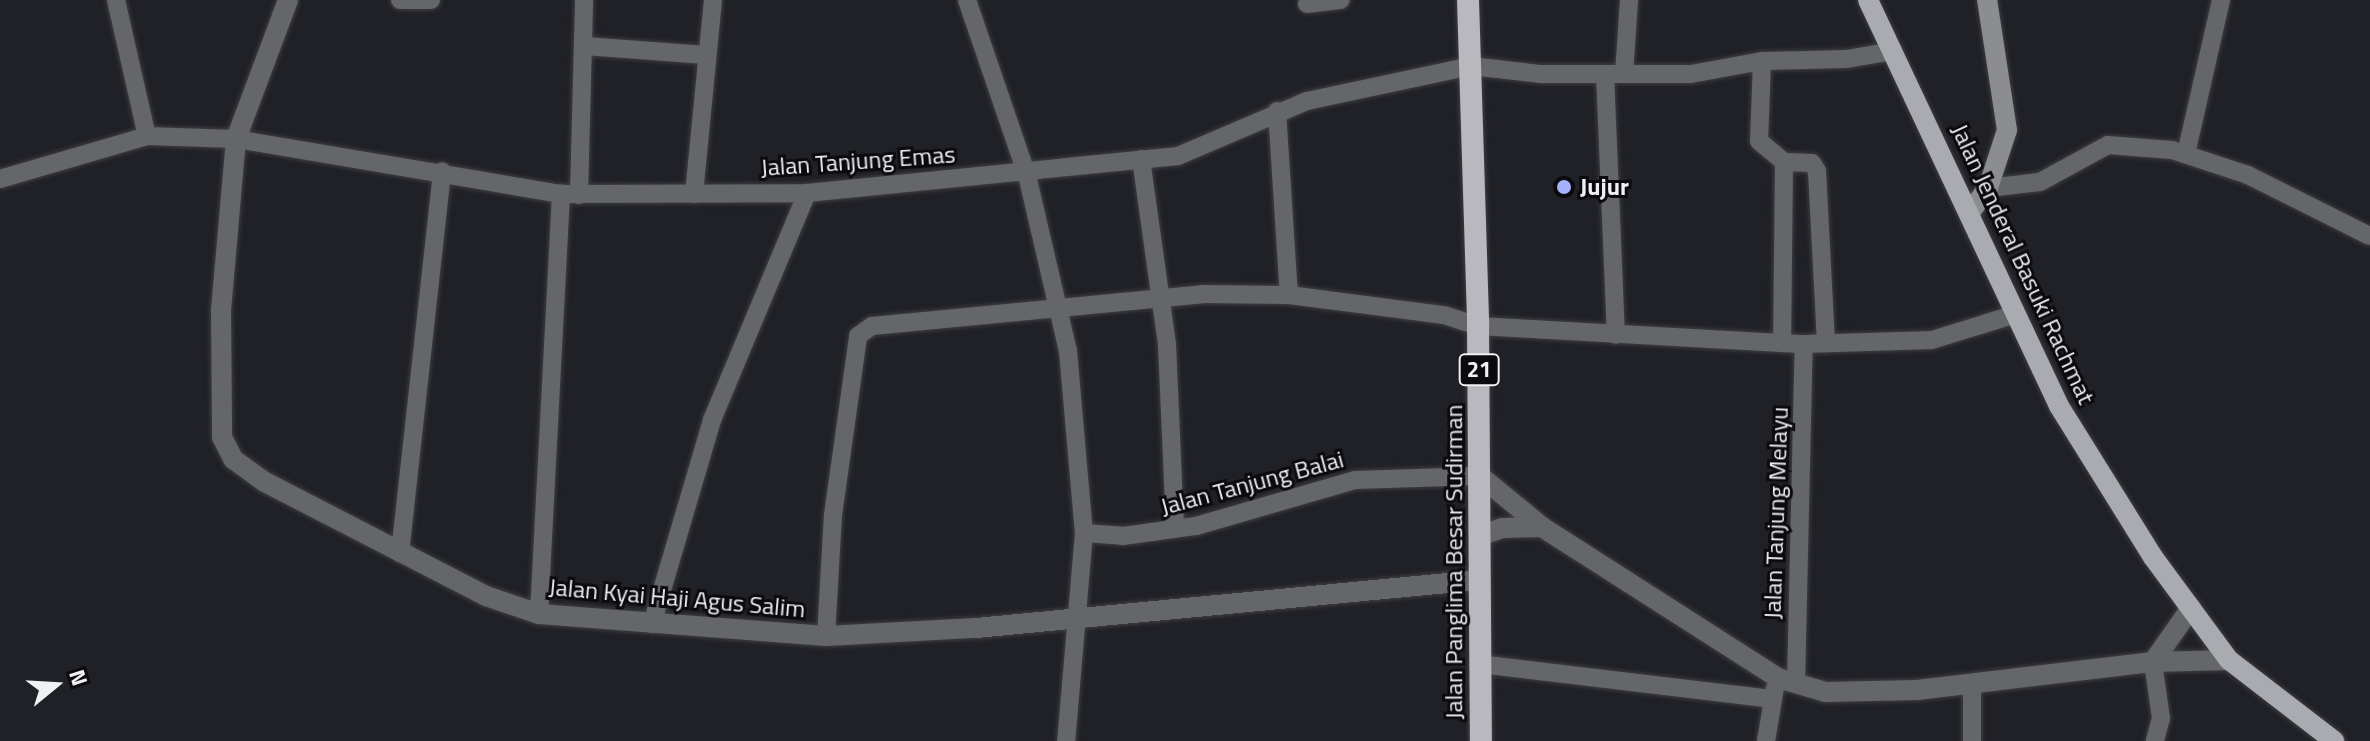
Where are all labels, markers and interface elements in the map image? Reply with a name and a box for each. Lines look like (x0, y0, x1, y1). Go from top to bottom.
street label: Jalan Jenderal Basuki Rachmat (1945, 119, 2101, 409)
street label: Jalan Tanjung Emas (760, 140, 956, 182)
place label: Jujur (1580, 173, 1629, 201)
marker: Jujur (1555, 178, 1573, 196)
road number: 21 (1457, 352, 1501, 388)
street label: Jalan Panglima Besar Sudirman (1440, 405, 1468, 719)
street label: Jalan Tanjung Melayu (1758, 406, 1794, 620)
street label: Jalan Tanjung Balai (1157, 445, 1347, 521)
street label: Jalan Kyai Haji Agus Salim (548, 572, 806, 624)
north arrow (16, 645, 96, 725)
text: N (60, 665, 97, 690)

